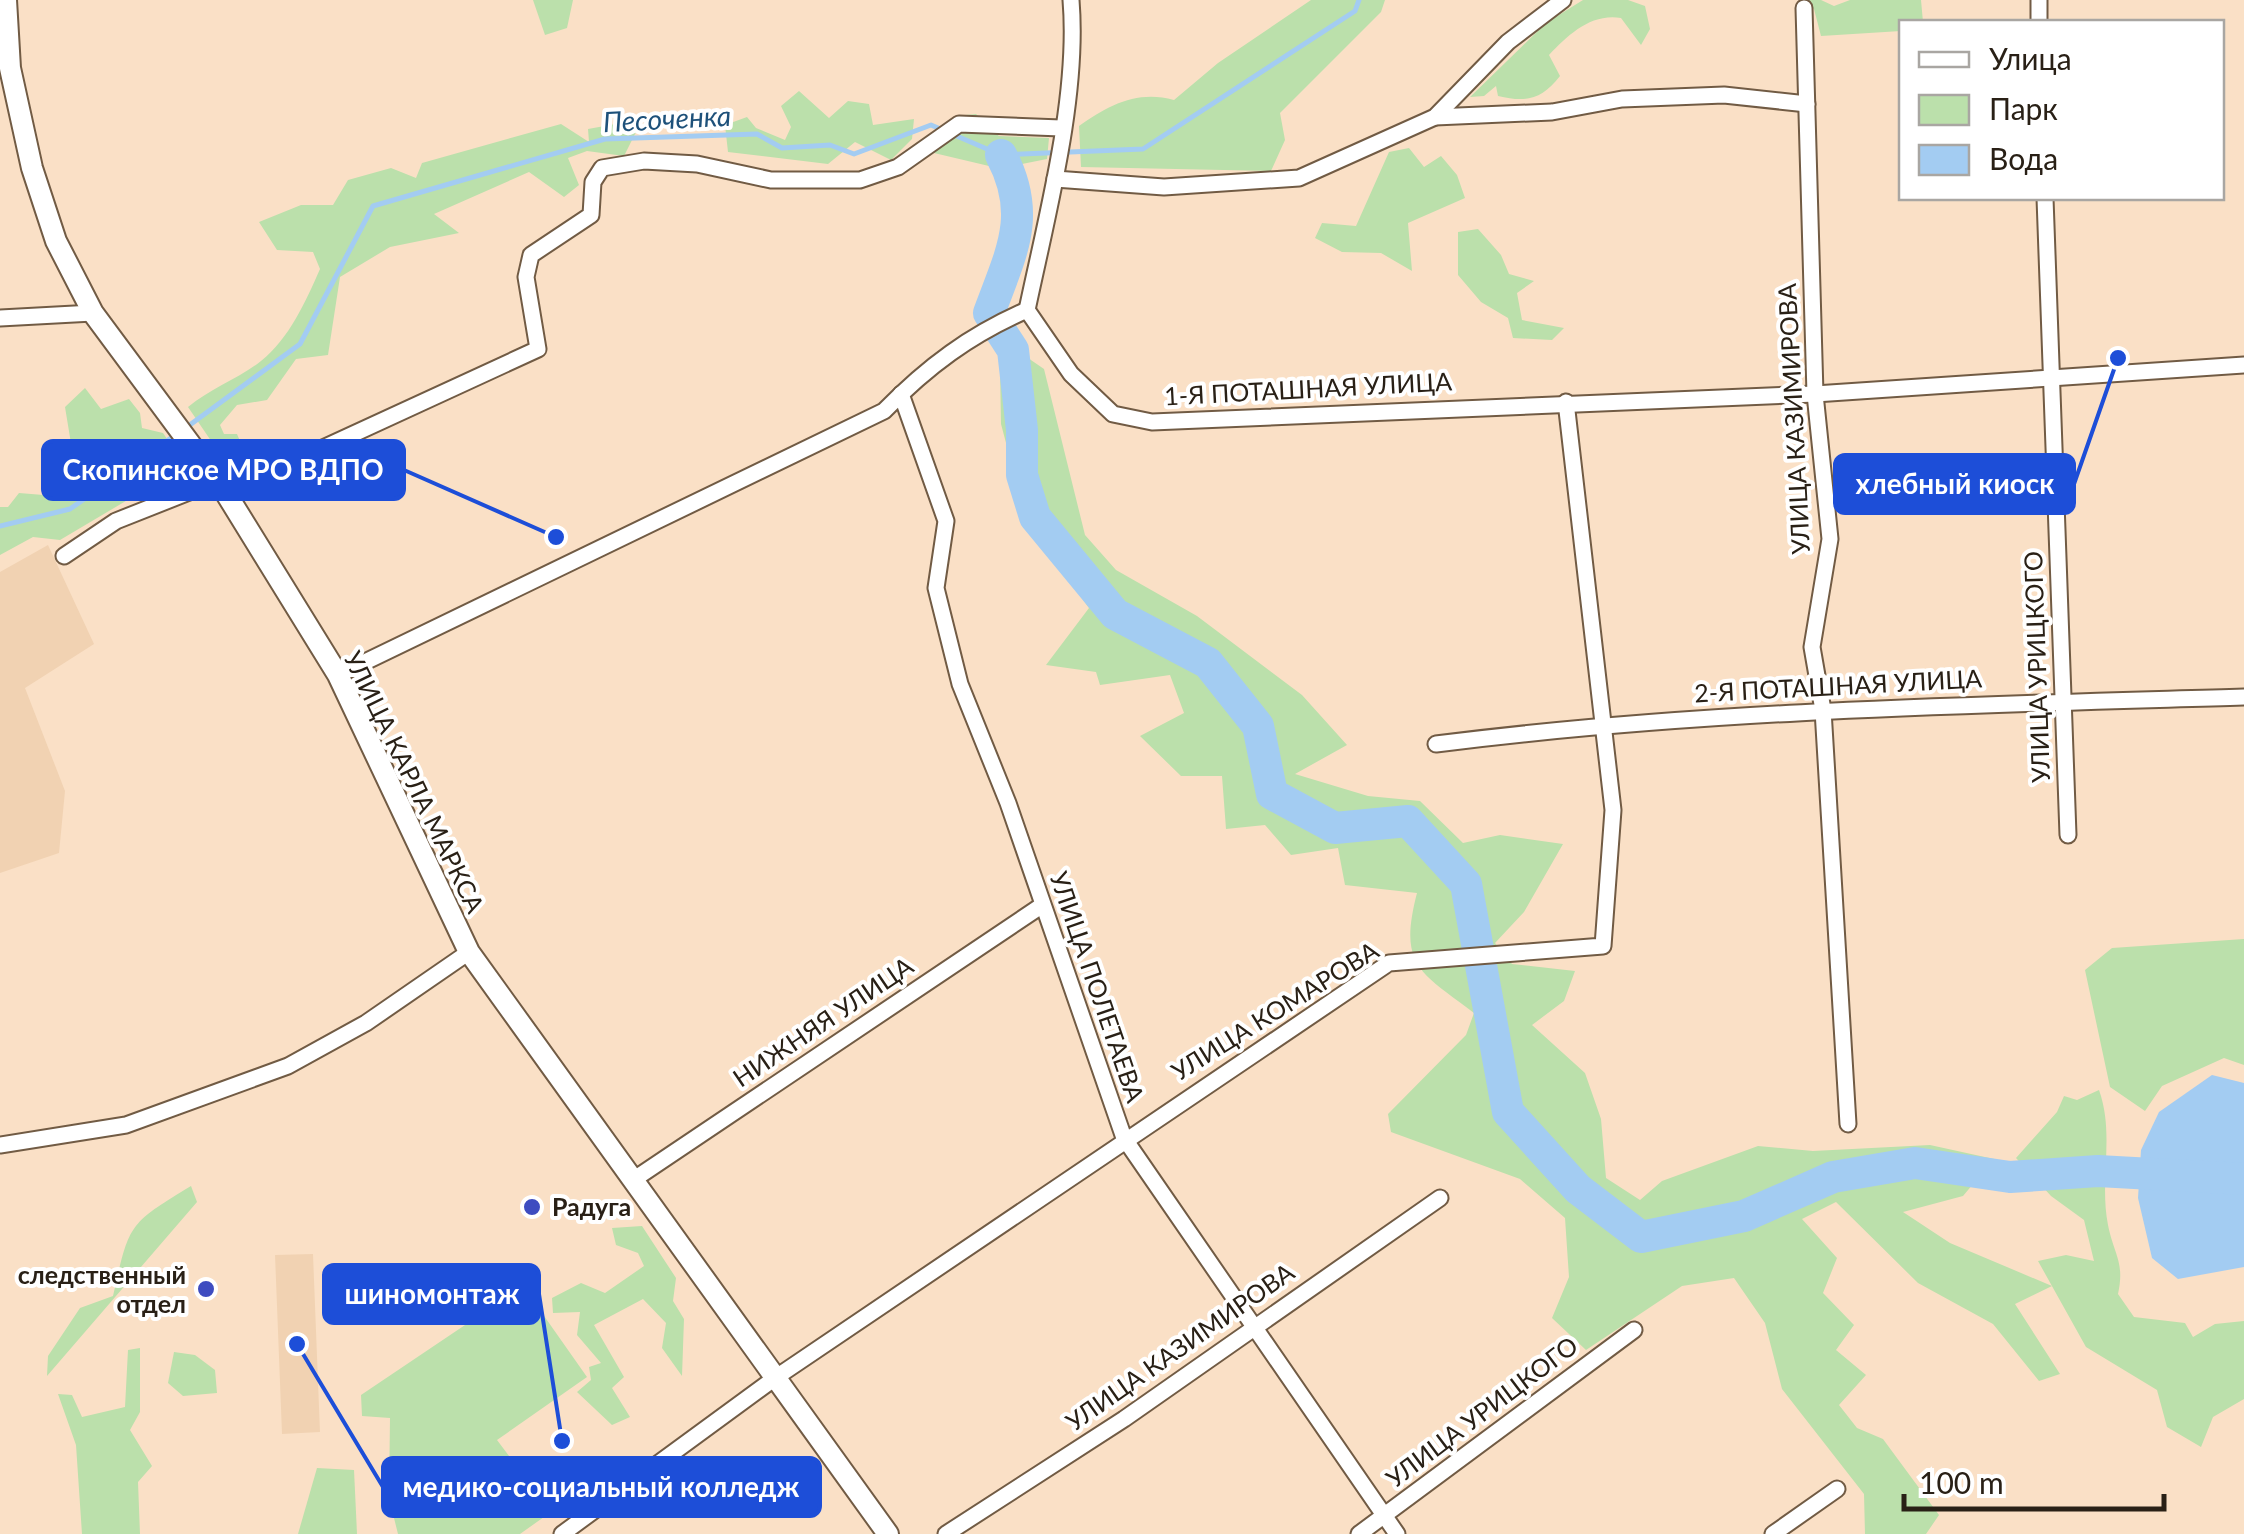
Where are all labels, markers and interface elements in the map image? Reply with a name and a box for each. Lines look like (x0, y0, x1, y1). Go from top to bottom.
legend (1899, 20, 2224, 200)
text: Улица (1989, 40, 2072, 76)
text: Парк (1989, 90, 2058, 126)
water label: Песоченка (602, 98, 732, 138)
text: Вода (1989, 140, 2058, 176)
street label: УЛИЦА КАЗИМИРОВА (1771, 283, 1815, 555)
street label: 1-Я ПОТАШНАЯ УЛИЦА (1163, 365, 1453, 411)
callout: Скопинское МРО ВДПО (43, 441, 404, 499)
text: Скопинское МРО ВДПО (62, 452, 384, 486)
callout: хлебный киоск (1835, 455, 2074, 513)
text: хлебный киоск (1855, 466, 2055, 500)
street label: УЛИЦА УРИЦКОГО (2017, 551, 2055, 783)
street label: УЛИЦА КАРЛА МАРКСА (338, 646, 491, 917)
street label: 2-Я ПОТАШНАЯ УЛИЦА (1693, 662, 1983, 708)
street label: УЛИЦА ПОЛЕТАЕВА (1044, 867, 1152, 1106)
street label: УЛИЦА КОМАРОВА (1166, 934, 1383, 1086)
street label: НИЖНЯЯ УЛИЦА (727, 950, 918, 1093)
place label: Радуга (552, 1191, 631, 1221)
marker: Радуга (521, 1196, 543, 1218)
street label: УЛИЦА КАЗИМИРОВА (1060, 1256, 1299, 1436)
place label: следственный отдел (18, 1259, 186, 1318)
callout: шиномонтаж (324, 1265, 539, 1323)
text: шиномонтаж (344, 1276, 520, 1310)
marker: следственный отдел (195, 1278, 217, 1300)
street label: УЛИЦА УРИЦКОГО (1380, 1329, 1583, 1493)
scale bar (1904, 1449, 2164, 1511)
callout: медико-социальный колледж (383, 1458, 820, 1516)
text: 100 m (1919, 1464, 2004, 1500)
text: медико-социальный колледж (403, 1469, 800, 1503)

